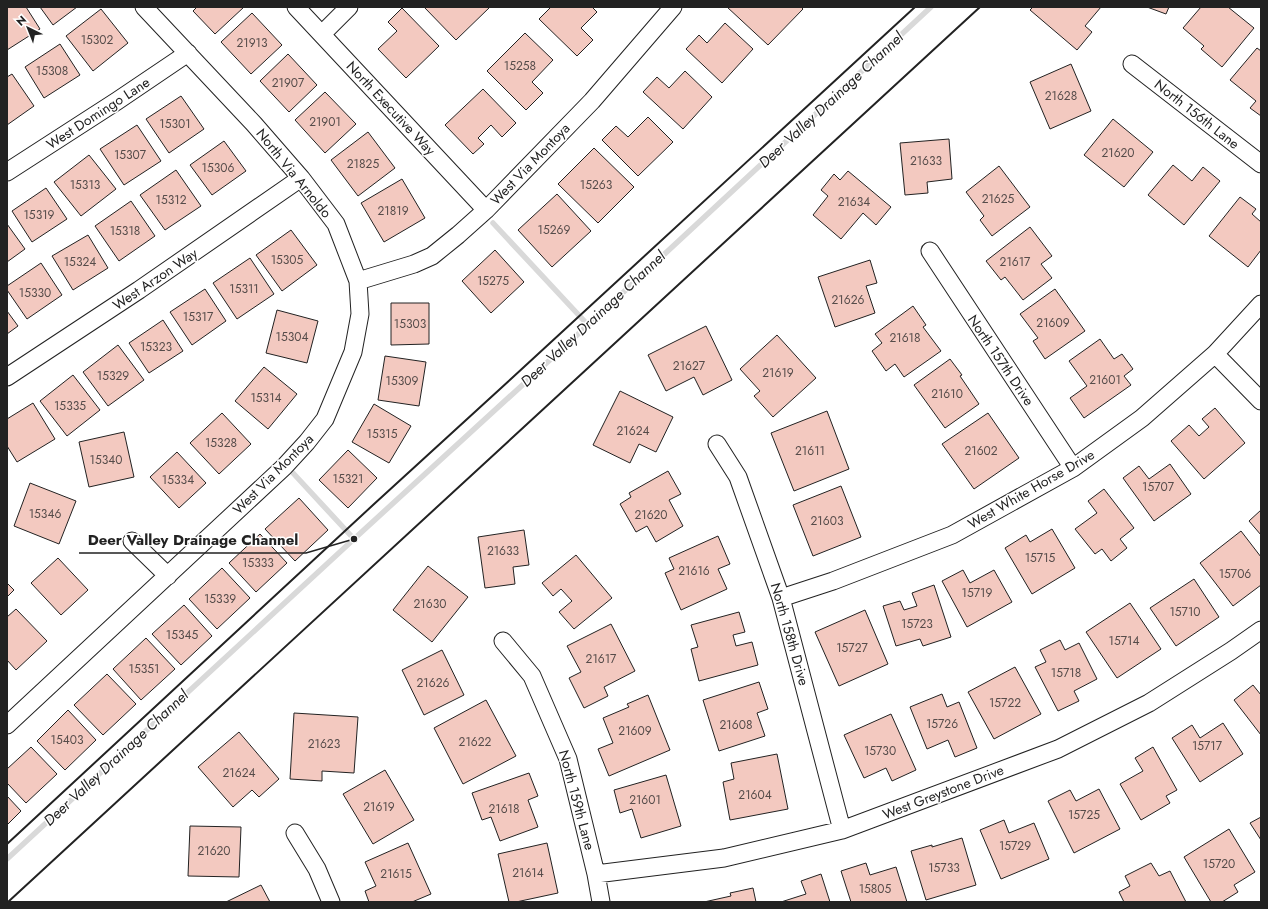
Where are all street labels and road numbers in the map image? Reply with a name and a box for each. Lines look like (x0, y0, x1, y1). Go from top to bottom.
street label: North Executive Way (342, 56, 441, 160)
street label: West Domingo Lane (42, 72, 154, 154)
street label: North 156th Lane (1150, 74, 1244, 154)
street label: West Via Montoya (486, 119, 574, 209)
street label: North Via Arnoldo (252, 124, 337, 222)
street label: West Arzon Way (109, 243, 202, 315)
street label: North 157th Drive (963, 311, 1039, 409)
street label: West Via Montoya (228, 429, 318, 519)
street label: West White Horse Drive (964, 444, 1098, 534)
street label: North 158th Drive (766, 580, 814, 688)
street label: North 159th Lane (554, 748, 600, 852)
street label: West Greystone Drive (880, 760, 1006, 824)

